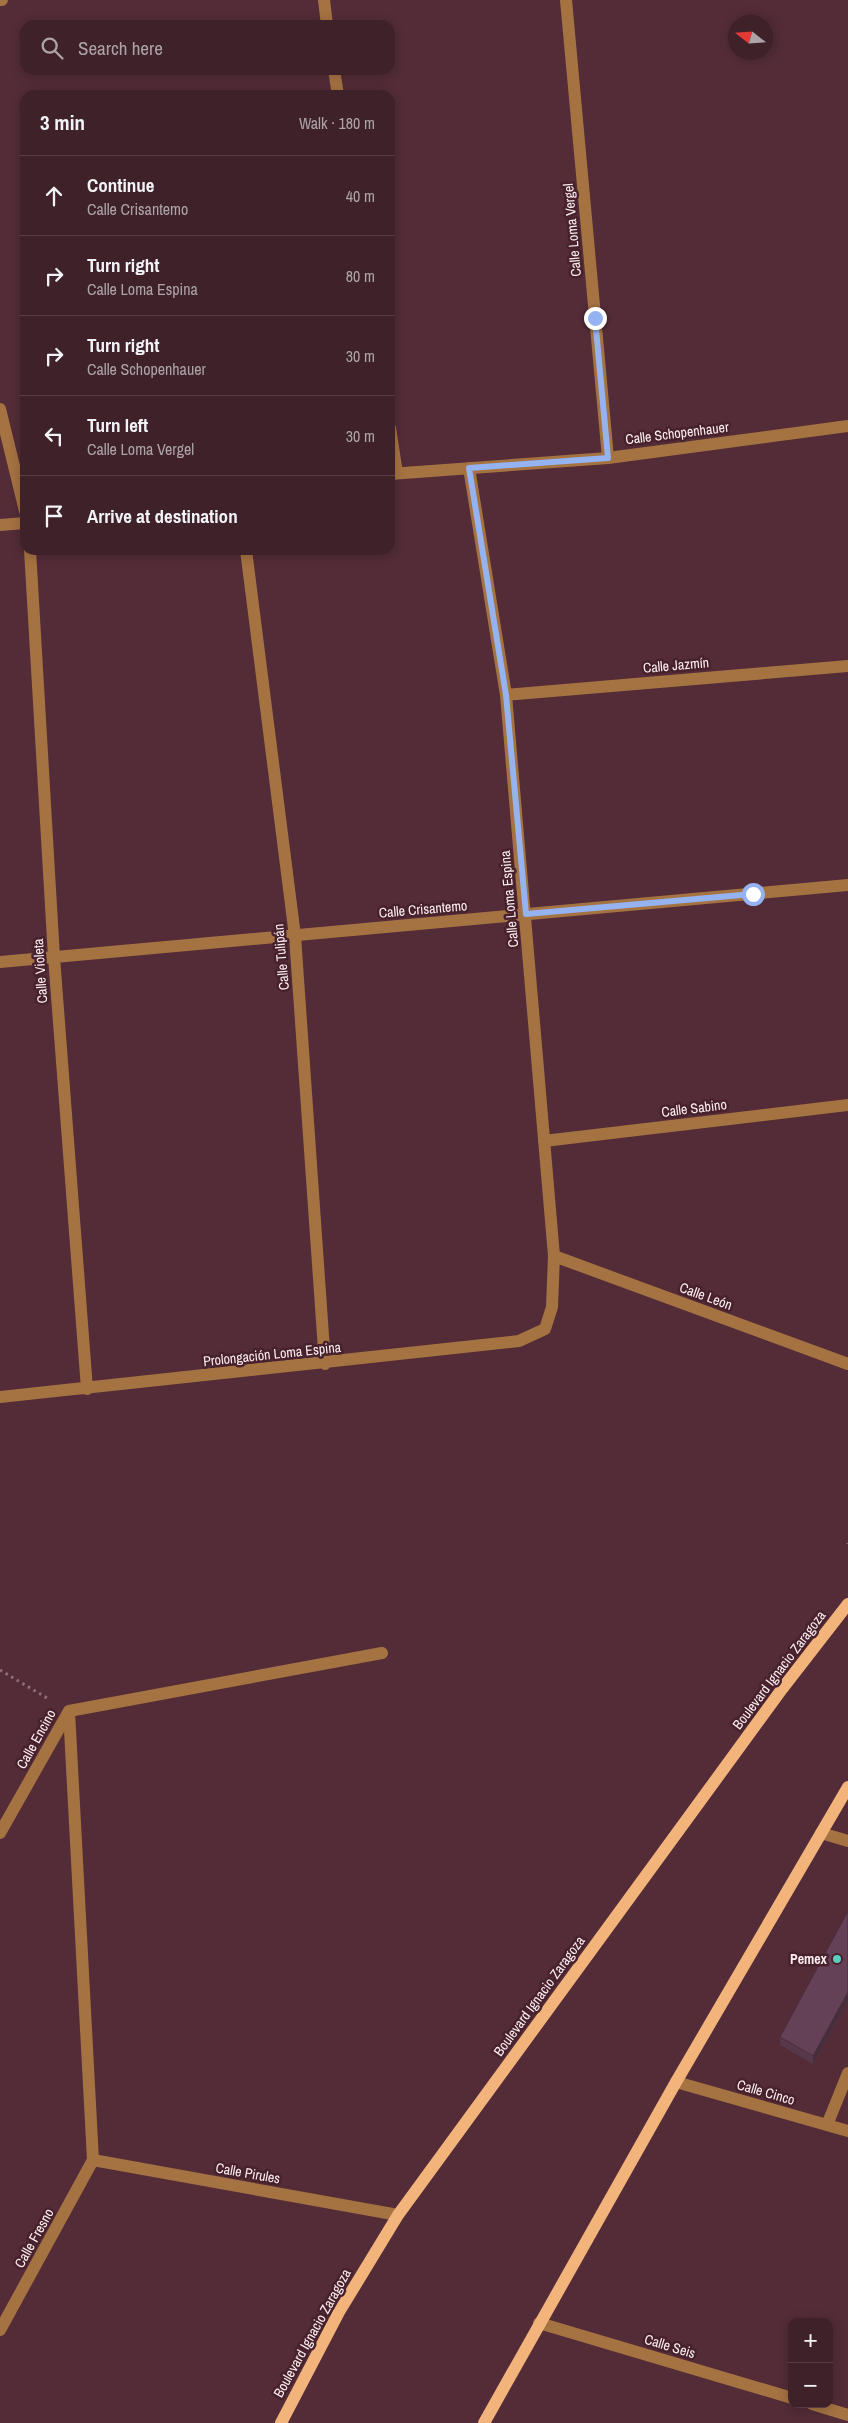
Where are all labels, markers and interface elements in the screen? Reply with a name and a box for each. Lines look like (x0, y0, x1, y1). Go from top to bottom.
north arrow (728, 15, 773, 60)
search box (20, 20, 395, 75)
icon: search (38, 34, 66, 62)
text: Search here (78, 35, 163, 61)
text: 3 min (40, 108, 85, 137)
text: Walk · 180 m (299, 112, 375, 134)
text: Continue (87, 172, 155, 198)
icon: ahead (40, 182, 68, 210)
street label: Calle Loma Vergel (559, 182, 585, 278)
text: 40 m (346, 185, 375, 207)
text: Calle Crisantemo (87, 198, 188, 220)
text: Turn right (87, 252, 159, 278)
icon: right (40, 262, 68, 290)
text: 80 m (346, 265, 375, 287)
text: Calle Loma Espina (87, 278, 198, 300)
route end (584, 307, 607, 330)
text: Turn right (87, 332, 159, 358)
icon: right (40, 342, 68, 370)
text: 30 m (346, 345, 375, 367)
text: Calle Schopenhauer (87, 358, 206, 380)
text: Turn left (87, 412, 148, 438)
street label: Calle Schopenhauer (624, 418, 730, 448)
icon: left (40, 422, 68, 450)
text: 30 m (346, 425, 375, 447)
text: Calle Loma Vergel (87, 438, 194, 460)
icon: arrive (40, 502, 68, 530)
text: Arrive at destination (87, 503, 238, 529)
street label: Calle Jazmín (642, 653, 710, 677)
street label: Calle Loma Espina (496, 849, 522, 948)
route start (742, 883, 765, 906)
street label: Calle Crisantemo (378, 896, 468, 922)
street label: Calle Tulipán (269, 923, 293, 991)
street label: Calle Violeta (29, 937, 51, 1004)
street label: Calle Sabino (660, 1095, 728, 1121)
street label: Calle León (677, 1278, 735, 1314)
street label: Prolongación Loma Espina (202, 1338, 342, 1370)
street label: Boulevard Ignacio Zaragoza (728, 1607, 830, 1733)
street label: Calle Encino (12, 1706, 60, 1772)
street label: Boulevard Ignacio Zaragoza (489, 1932, 589, 2060)
place label: Pemex (790, 1950, 828, 1968)
marker: Pemex (831, 1953, 843, 1965)
street label: Calle Cinco (735, 2075, 797, 2109)
street label: Calle Pirules (214, 2158, 282, 2188)
street label: Calle Fresno (10, 2205, 58, 2271)
street label: Boulevard Ignacio Zaragoza (269, 2265, 355, 2400)
map controls (788, 2318, 833, 2408)
button: + (788, 2318, 833, 2363)
street label: Calle Seis (642, 2330, 698, 2362)
button: − (788, 2363, 833, 2408)

